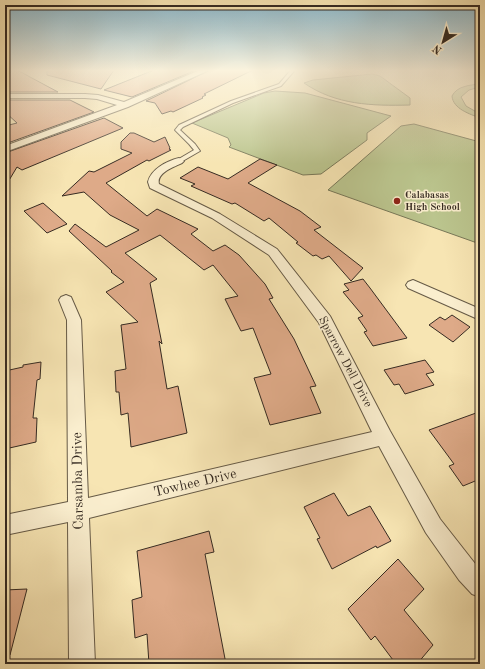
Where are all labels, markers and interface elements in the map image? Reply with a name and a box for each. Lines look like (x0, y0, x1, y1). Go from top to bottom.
north arrow (423, 22, 463, 62)
text: N (431, 42, 445, 56)
place label: Calabasas High School (405, 190, 460, 212)
marker: Calabasas High School (392, 196, 402, 206)
street label: Sparrow Dell Drive (316, 314, 374, 410)
street label: Carsamba Drive (70, 432, 86, 530)
street label: Towhee Drive (152, 467, 238, 499)

